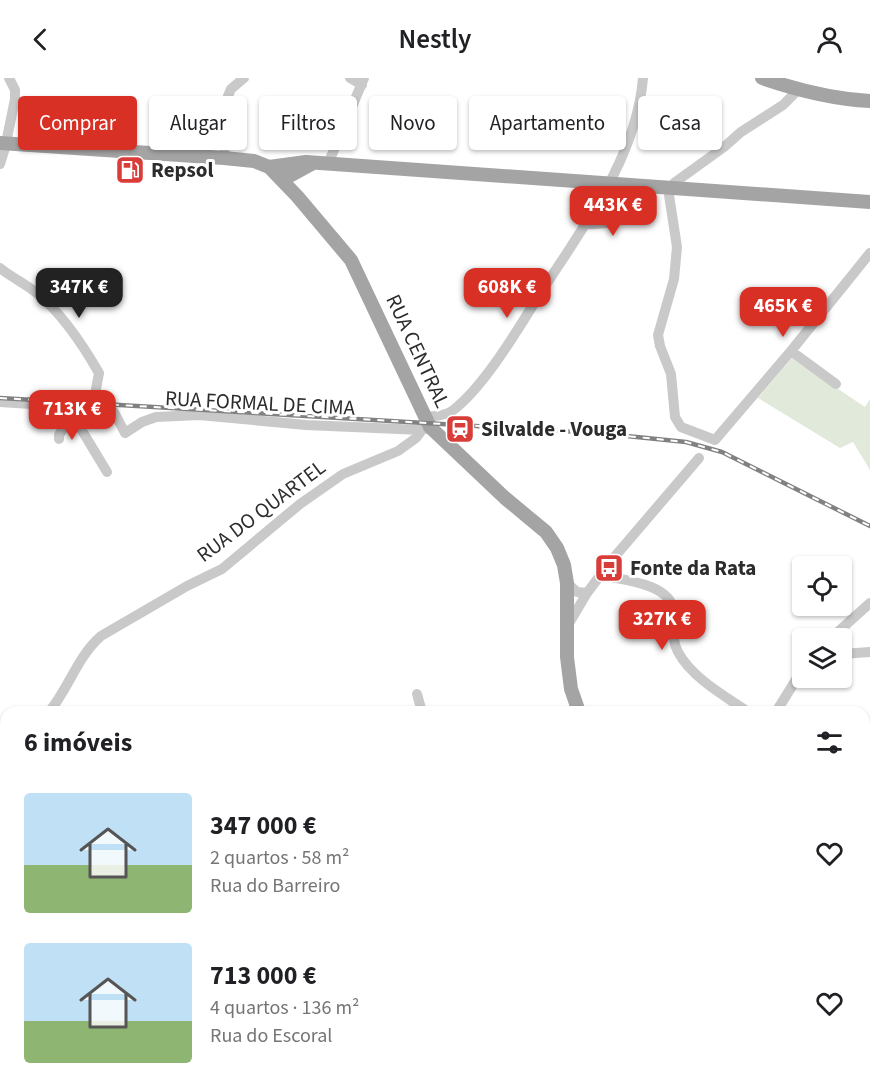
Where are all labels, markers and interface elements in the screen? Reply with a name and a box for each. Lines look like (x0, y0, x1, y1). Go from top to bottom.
text: Nestly (399, 20, 471, 59)
icon: back (24, 23, 57, 56)
icon: person (813, 23, 846, 56)
chip: Comprar (18, 96, 137, 150)
chip: Alugar (149, 96, 247, 150)
chip: Filtros (259, 96, 357, 150)
chip: Novo (369, 96, 457, 150)
chip: Apartamento (469, 96, 626, 150)
chip: Casa (638, 96, 722, 150)
fuel station icon: Repsol (114, 154, 146, 186)
place label: Repsol (151, 155, 213, 185)
pin: 443K € (564, 186, 662, 237)
text: 443K € (584, 191, 642, 219)
pin: 347K € (30, 268, 128, 319)
pin: 608K € (458, 268, 556, 319)
text: 347K € (50, 273, 108, 301)
text: 608K € (478, 273, 536, 301)
pin: 465K € (734, 287, 832, 338)
street label: RUA CENTRAL (379, 289, 457, 413)
text: 465K € (754, 292, 812, 320)
street label: RUA FORMAL DE CIMA (164, 383, 356, 423)
pin: 713K € (23, 390, 121, 441)
text: 713K € (43, 395, 101, 423)
station icon: Silvalde - Vouga (444, 413, 476, 445)
place label: Silvalde - Vouga (481, 414, 627, 444)
street label: RUA DO QUARTEL (190, 453, 332, 569)
bus stop icon: Fonte da Rata (593, 552, 625, 584)
place label: Fonte da Rata (630, 553, 756, 583)
map controls (792, 556, 852, 688)
button: locate (792, 556, 852, 616)
pin: 327K € (613, 600, 711, 651)
text: 327K € (633, 605, 691, 633)
button: layers (792, 628, 852, 688)
text: 6 imóveis (24, 724, 132, 761)
icon: filters (813, 726, 846, 759)
text: 347 000 € (210, 807, 317, 844)
icon: home (72, 817, 144, 889)
icon: heart (813, 837, 846, 870)
text: 2 quartos · 58 m² (210, 844, 349, 872)
text: Rua do Barreiro (210, 872, 340, 900)
text: 713 000 € (210, 957, 317, 994)
icon: home (72, 967, 144, 1039)
icon: heart (813, 987, 846, 1020)
text: 4 quartos · 136 m² (210, 994, 359, 1022)
text: Rua do Escoral (210, 1022, 332, 1050)

